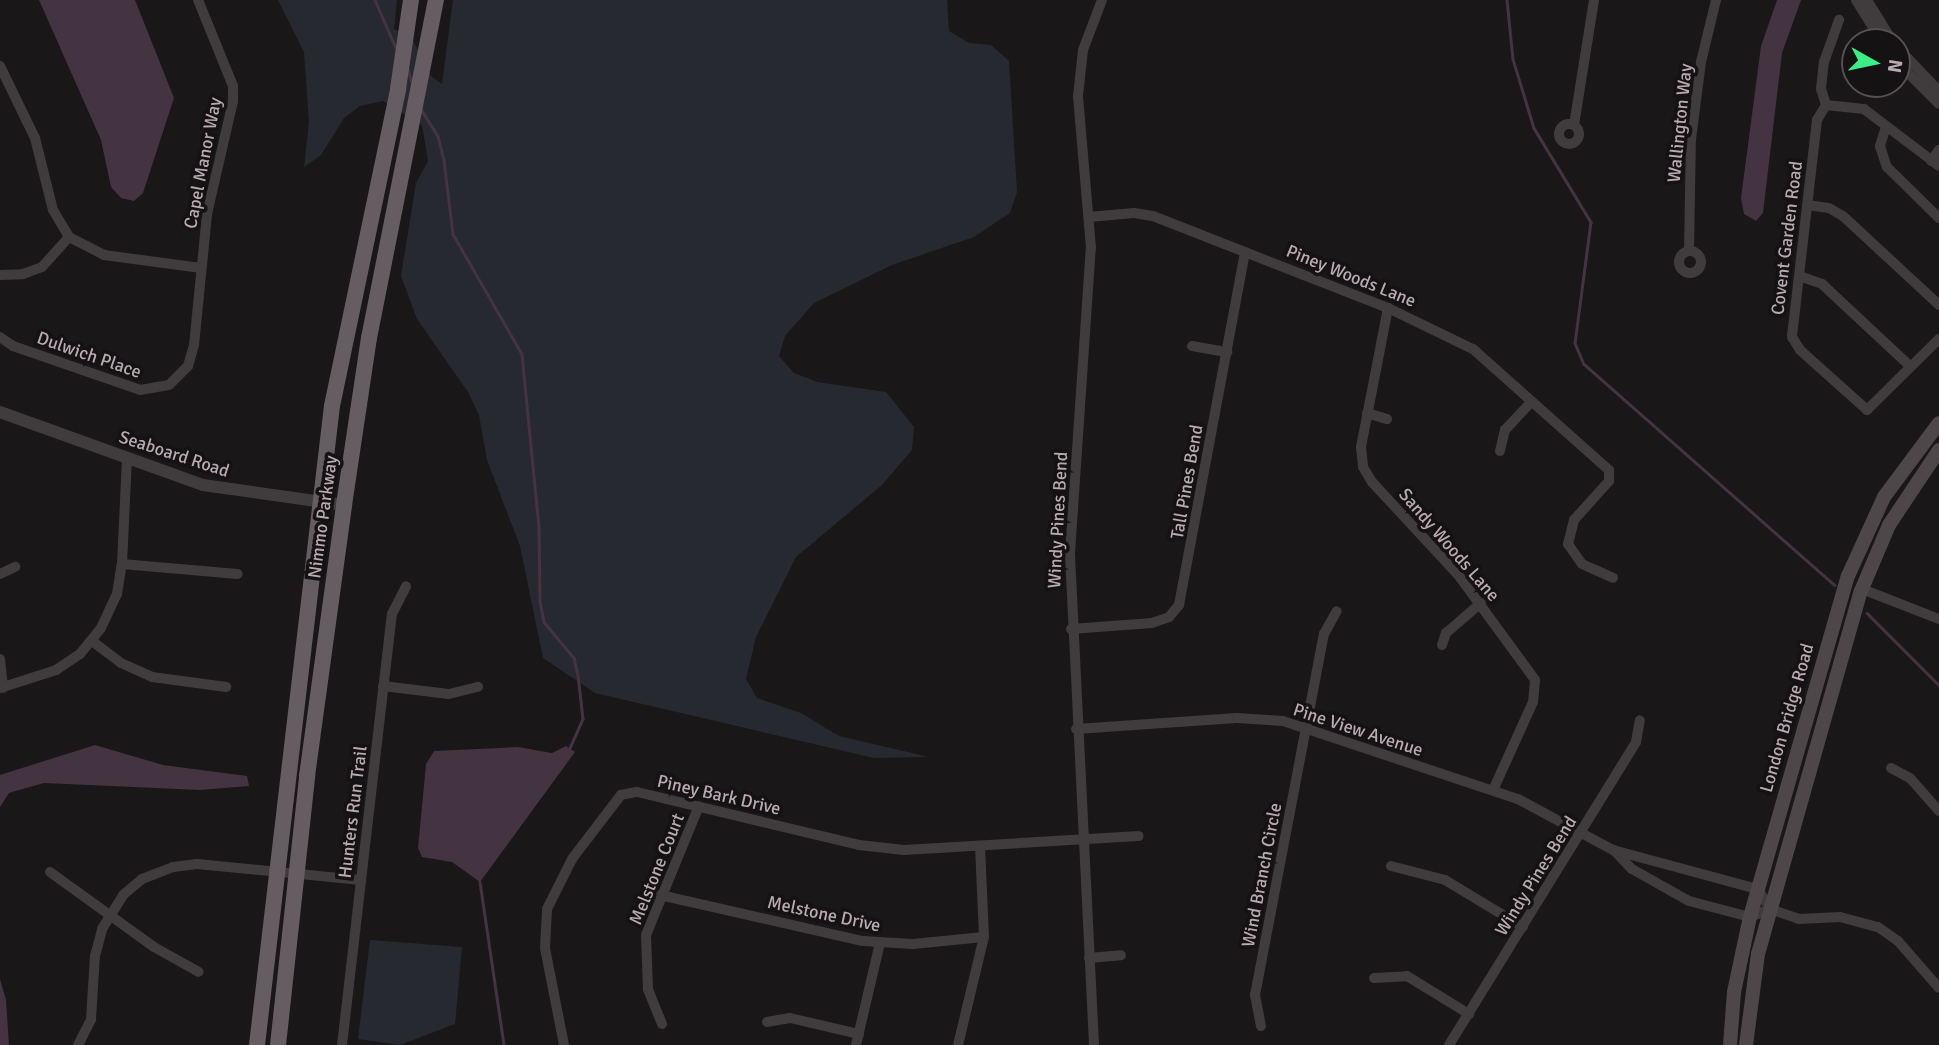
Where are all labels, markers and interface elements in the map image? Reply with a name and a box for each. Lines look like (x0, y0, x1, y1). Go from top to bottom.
north arrow (1841, 28, 1911, 98)
text: N (1882, 58, 1908, 74)
street label: Wallington Way (1663, 62, 1697, 184)
street label: Capel Manor Way (180, 96, 226, 230)
street label: Covent Garden Road (1767, 160, 1807, 316)
street label: Piney Woods Lane (1283, 240, 1419, 312)
street label: Dulwich Place (34, 327, 144, 383)
street label: Tall Pines Bend (1166, 423, 1208, 541)
street label: Seaboard Road (116, 426, 232, 482)
street label: Windy Pines Bend (1044, 451, 1072, 589)
street label: Nimmo Parkway (304, 454, 342, 580)
street label: Sandy Woods Lane (1394, 484, 1504, 606)
street label: London Bridge Road (1755, 641, 1819, 795)
street label: Pine View Avenue (1290, 699, 1426, 761)
street label: Hunters Run Trail (334, 745, 372, 879)
street label: Piney Bark Drive (655, 770, 783, 820)
street label: Wind Branch Circle (1237, 801, 1287, 949)
street label: Melstone Court (625, 810, 689, 928)
street label: Windy Pines Bend (1491, 812, 1581, 940)
street label: Melstone Drive (765, 891, 883, 937)

